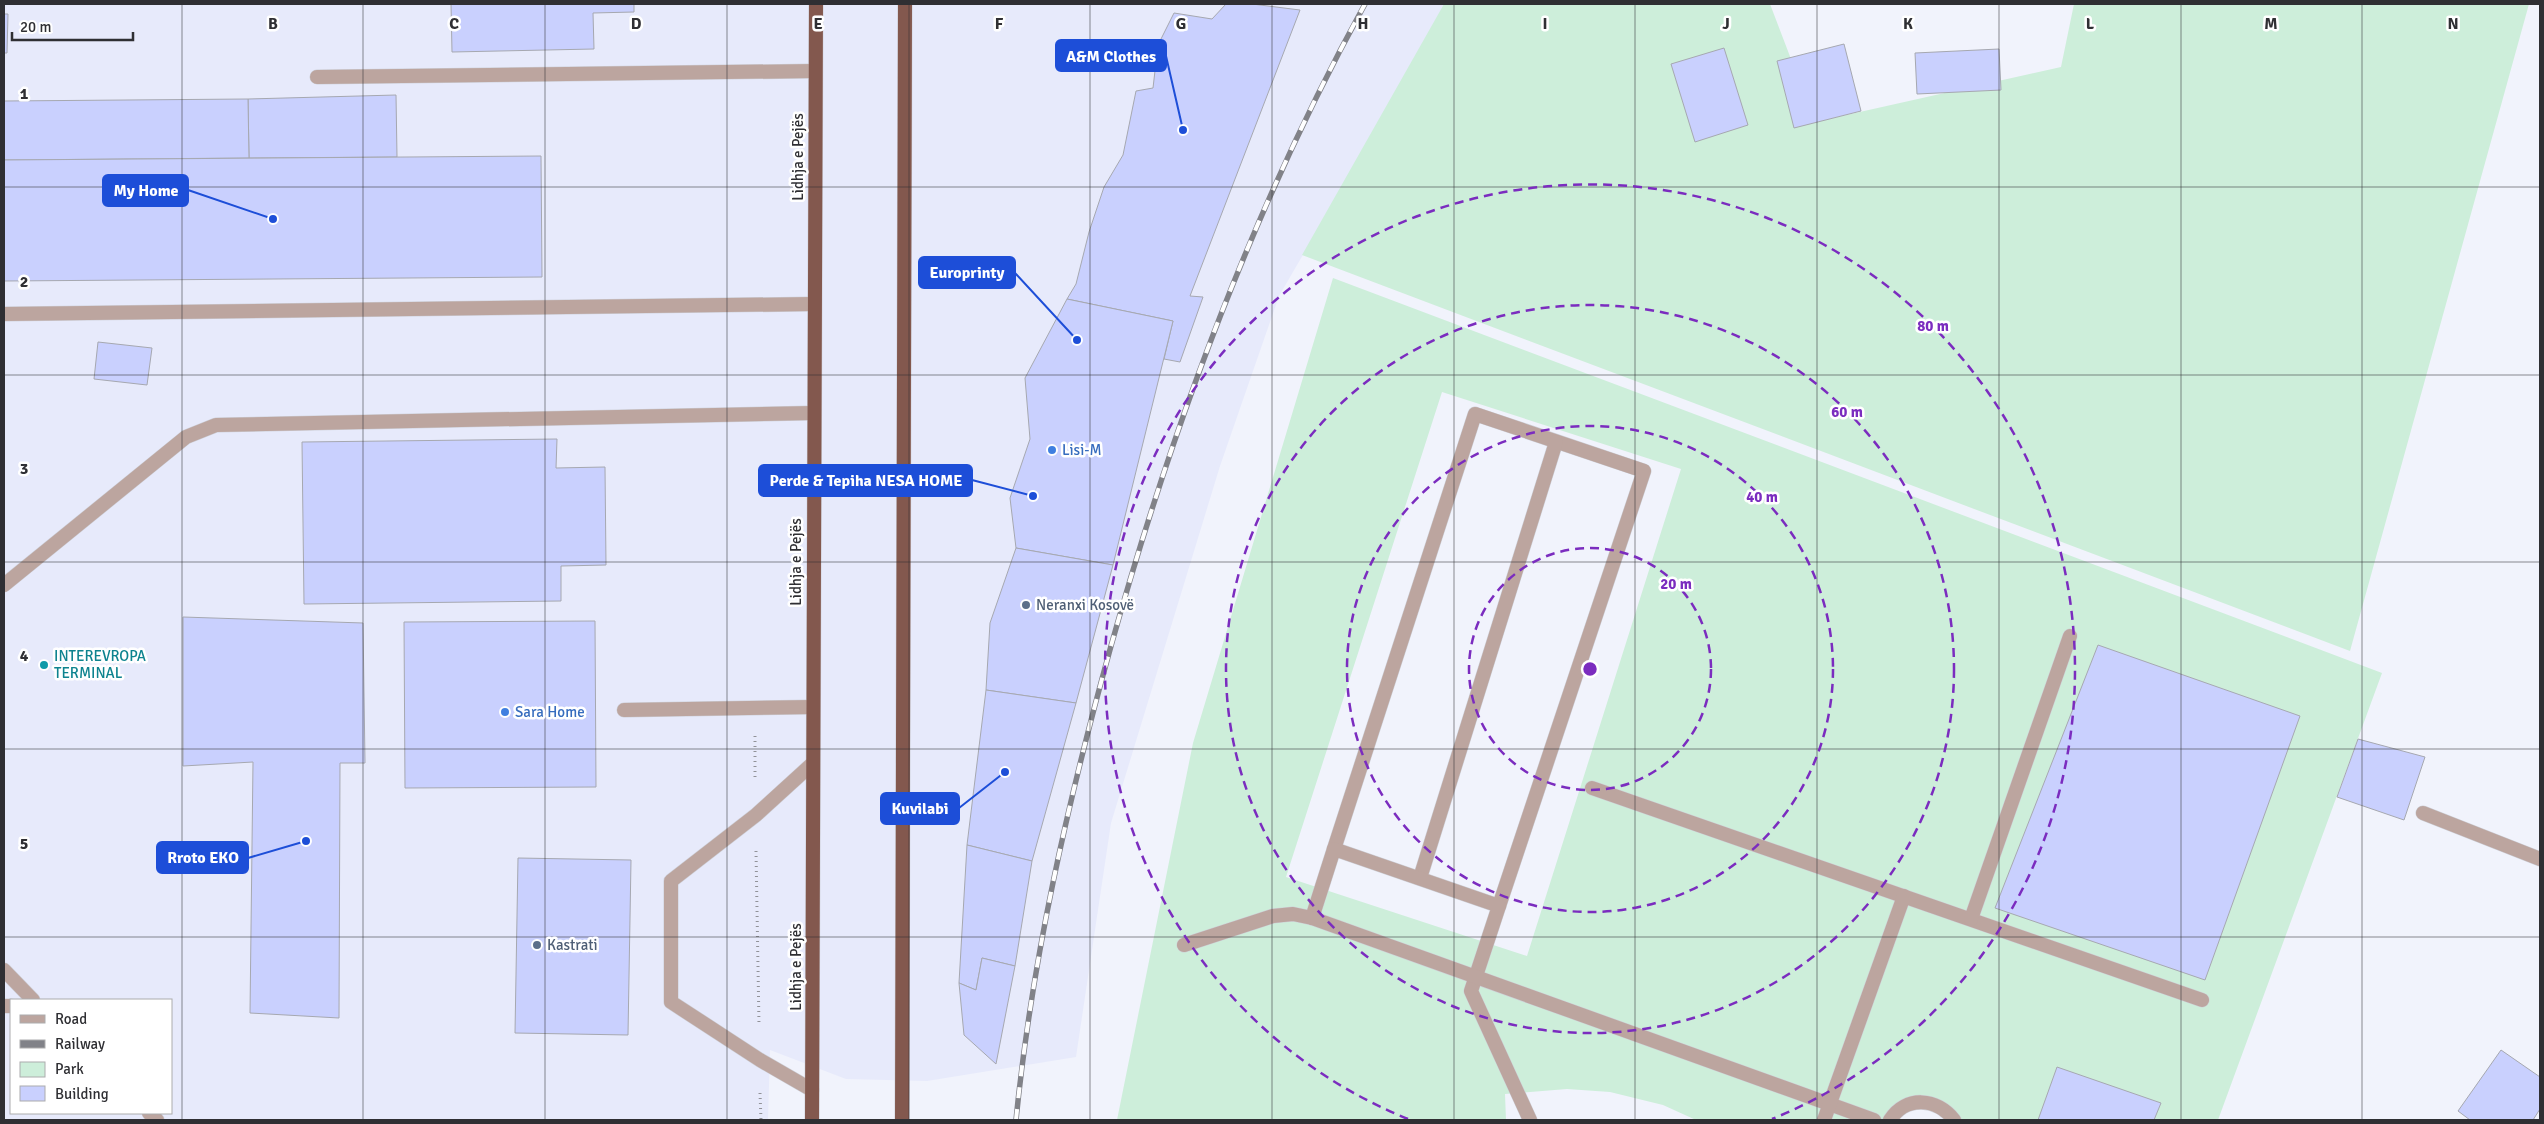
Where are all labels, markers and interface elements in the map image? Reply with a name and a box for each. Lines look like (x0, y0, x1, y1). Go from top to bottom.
scale bar (12, 10, 134, 42)
text: B (268, 14, 278, 34)
text: C (449, 14, 459, 34)
text: D (631, 14, 642, 34)
text: E (813, 14, 823, 34)
text: F (995, 14, 1004, 34)
text: G (1176, 14, 1186, 34)
text: H (1358, 14, 1368, 34)
text: I (1542, 14, 1548, 34)
text: J (1722, 14, 1730, 34)
text: K (1903, 14, 1913, 34)
text: L (2086, 14, 2095, 34)
text: M (2264, 14, 2278, 34)
text: N (2447, 14, 2459, 34)
text: 20 m (20, 18, 51, 36)
callout: A&M Clothes (1056, 40, 1166, 71)
text: A&M Clothes (1066, 47, 1156, 67)
text: 1 (20, 84, 29, 104)
street label: Lidhja e Pejës (789, 113, 807, 201)
callout: My Home (103, 175, 188, 206)
text: My Home (113, 181, 179, 201)
callout: Europrinty (919, 257, 1015, 288)
text: Europrinty (929, 263, 1005, 283)
text: 2 (20, 272, 28, 292)
text: 80 m (1917, 317, 1949, 335)
text: 60 m (1831, 403, 1863, 421)
place label: Lisi-M (1062, 441, 1102, 459)
marker: Lisi-M (1046, 444, 1058, 456)
text: 3 (20, 459, 28, 479)
callout: Perde & Tepiha NESA HOME (759, 465, 972, 496)
text: Perde & Tepiha NESA HOME (770, 471, 962, 491)
text: 40 m (1746, 488, 1778, 506)
street label: Lidhja e Pejës (787, 518, 805, 606)
text: 20 m (1660, 575, 1692, 593)
place label: Neranxi Kosovë (1036, 596, 1134, 614)
marker: Neranxi Kosovë (1020, 599, 1032, 611)
text: 4 (20, 646, 29, 666)
place label: INTEREVROPA TERMINAL (54, 647, 146, 682)
marker: INTEREVROPA TERMINAL (38, 659, 50, 671)
centre of rings (1581, 660, 1599, 678)
place label: Sara Home (515, 703, 585, 721)
marker: Sara Home (499, 706, 511, 718)
callout: Kuvilabi (881, 793, 959, 824)
text: Kuvilabi (891, 799, 949, 819)
text: 5 (20, 834, 28, 854)
callout: Rroto EKO (157, 842, 248, 873)
text: Rroto EKO (167, 848, 239, 868)
street label: Lidhja e Pejës (787, 923, 805, 1011)
place label: Kastrati (547, 936, 598, 954)
marker: Kastrati (531, 939, 543, 951)
legend (10, 999, 172, 1114)
text: Road (55, 1010, 87, 1028)
text: Railway (55, 1035, 105, 1053)
text: Park (55, 1060, 84, 1078)
text: Building (55, 1085, 109, 1103)

